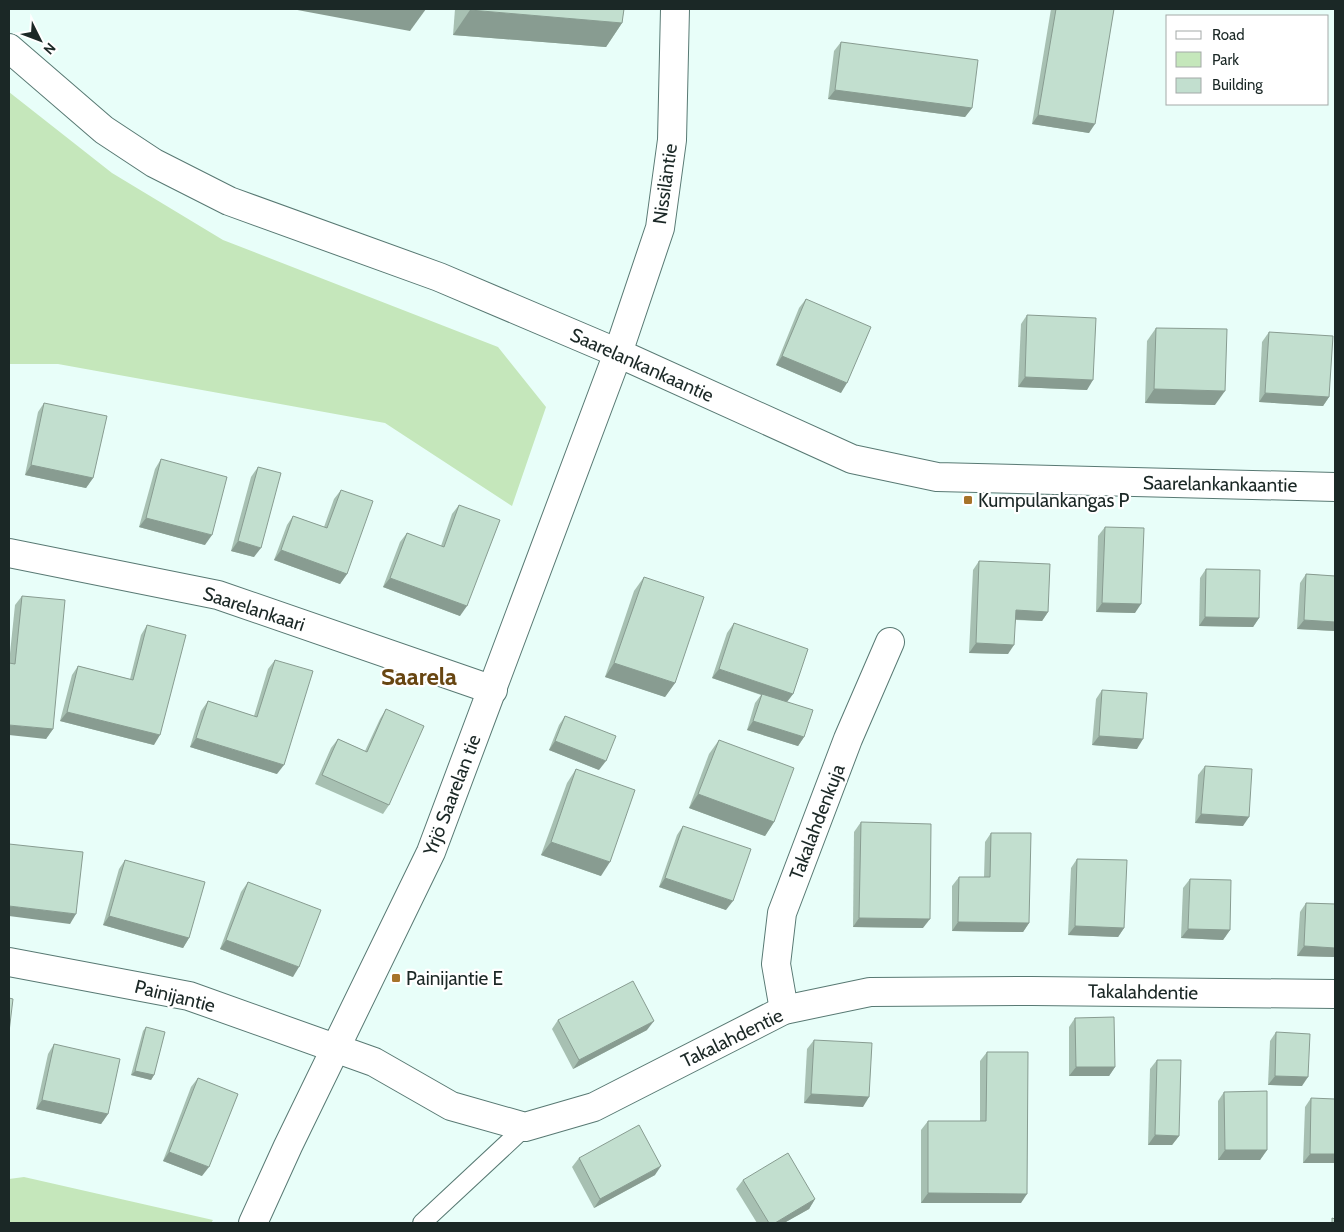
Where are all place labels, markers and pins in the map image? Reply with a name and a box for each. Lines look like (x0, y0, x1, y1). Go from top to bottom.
place label: Kumpulankangas P (978, 489, 1130, 512)
marker: Kumpulankangas P (962, 494, 974, 506)
place label: Painijantie E (406, 967, 503, 990)
marker: Painijantie E (390, 972, 402, 984)

